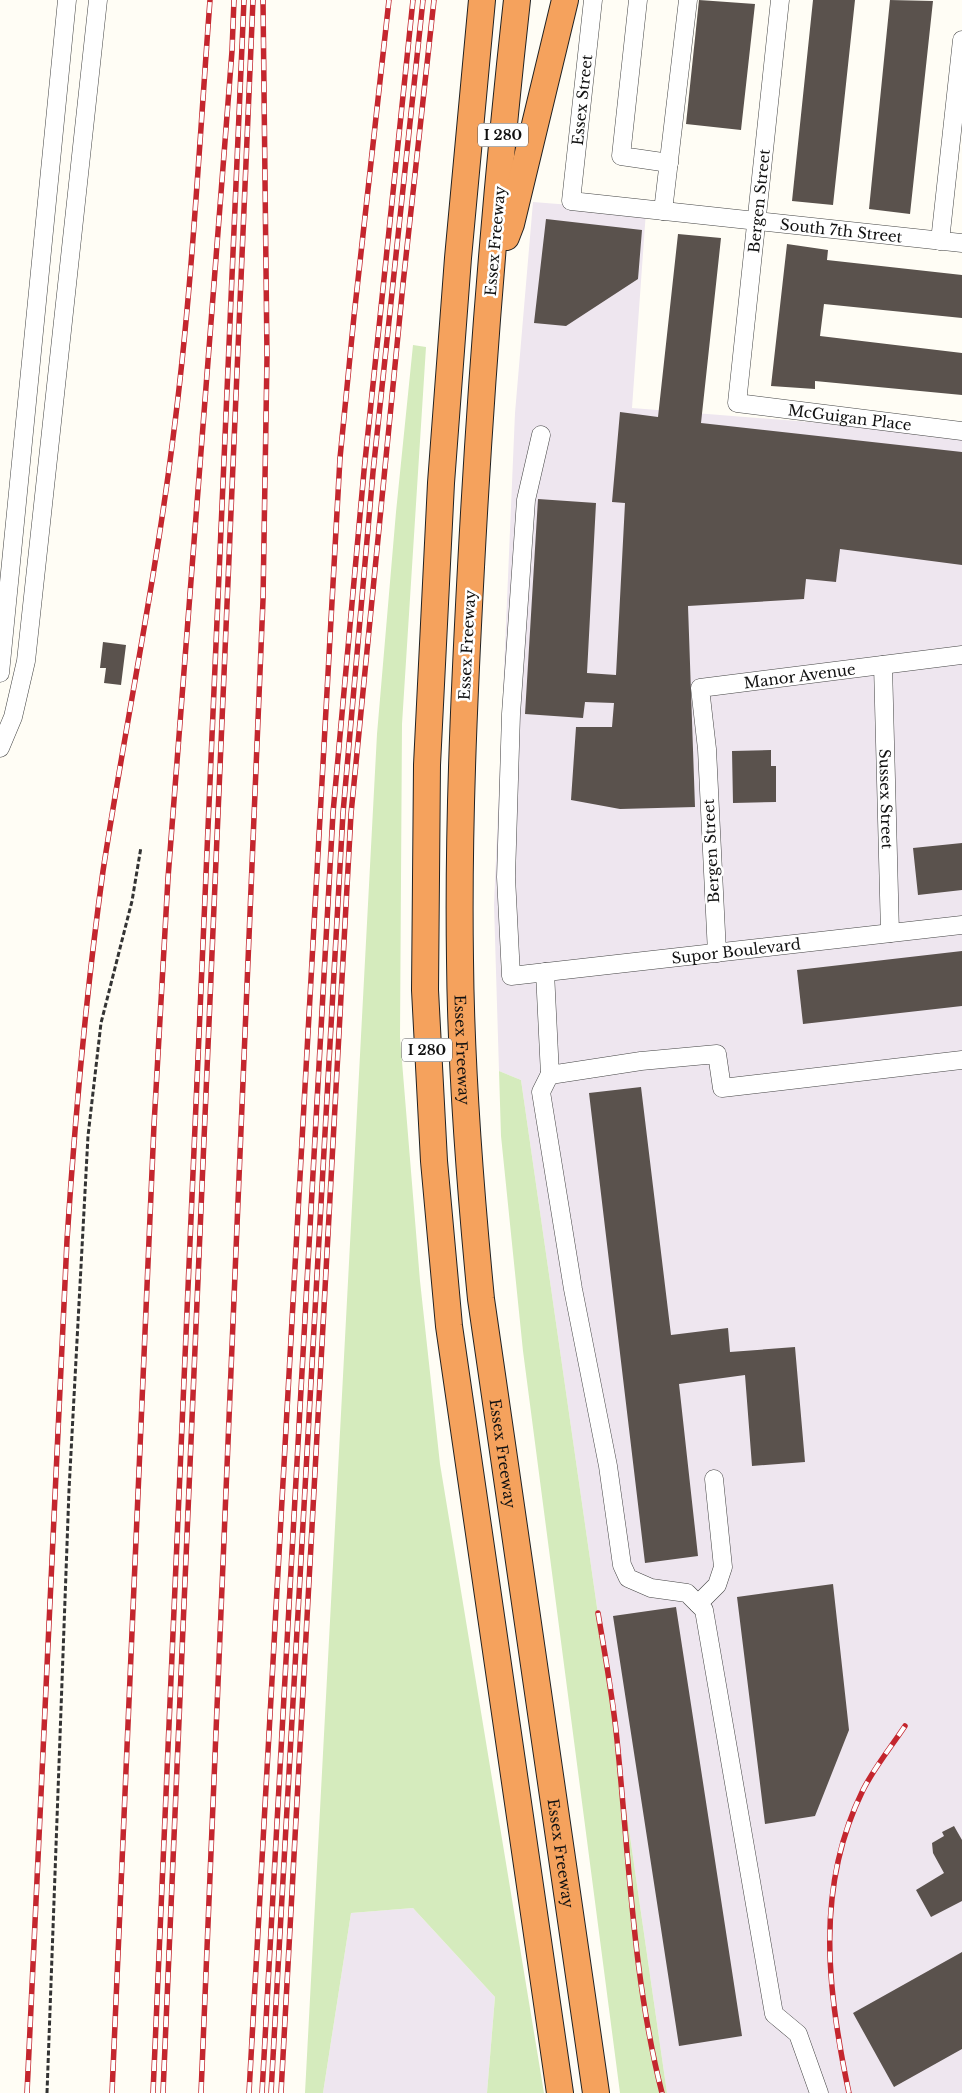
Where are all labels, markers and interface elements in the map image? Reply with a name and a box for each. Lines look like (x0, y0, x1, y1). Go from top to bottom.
street label: Essex Street (568, 53, 596, 146)
road number: I 280 (478, 124, 528, 146)
street label: Bergen Street (744, 148, 774, 254)
street label: Essex Freeway (481, 185, 509, 297)
street label: South 7th Street (779, 214, 904, 246)
street label: McGuigan Place (787, 400, 913, 434)
street label: Essex Freeway (455, 589, 479, 701)
street label: Manor Avenue (743, 659, 857, 692)
street label: Sussex Street (876, 749, 897, 850)
street label: Bergen Street (699, 798, 723, 904)
street label: Supor Boulevard (670, 934, 802, 967)
street label: Essex Freeway (451, 994, 475, 1106)
road number: I 280 (402, 1038, 452, 1062)
street label: Essex Freeway (486, 1397, 521, 1510)
street label: Essex Freeway (544, 1797, 579, 1910)

